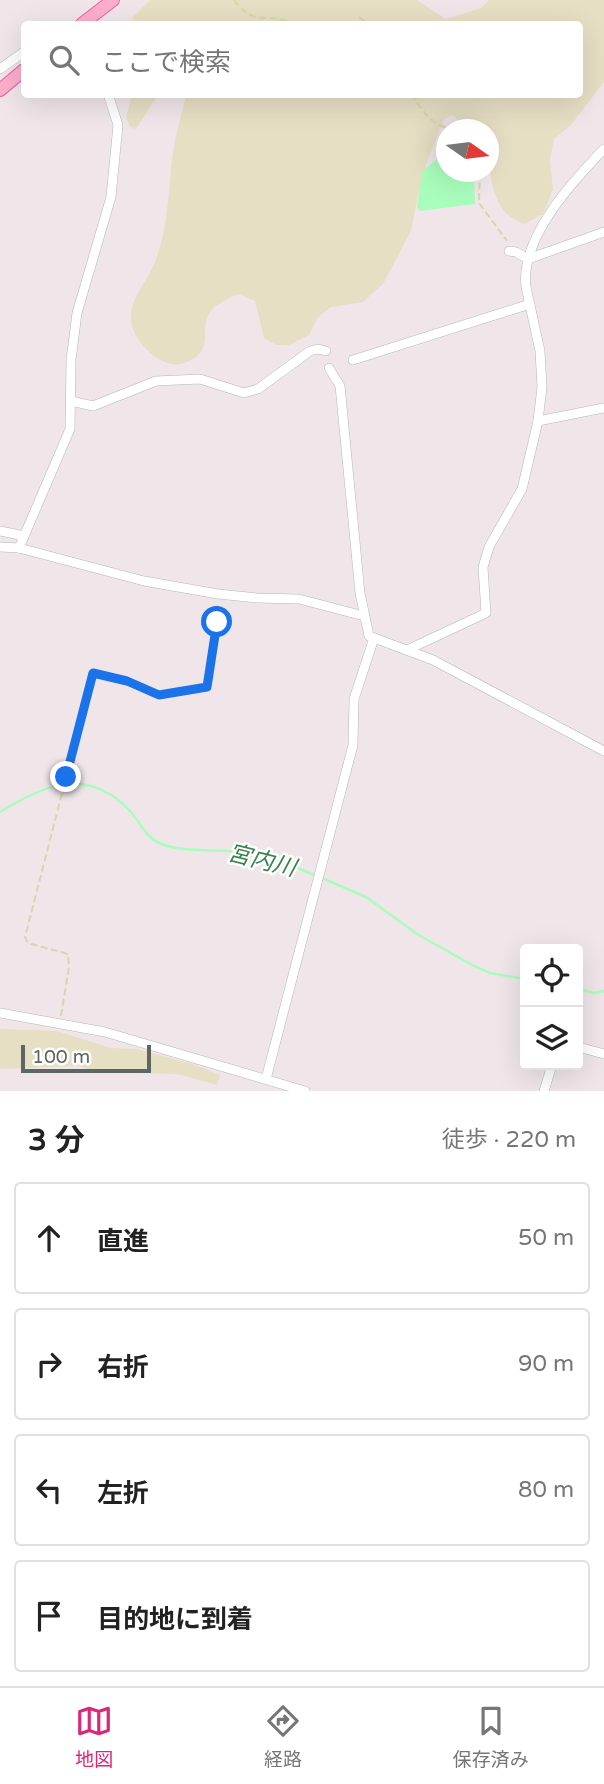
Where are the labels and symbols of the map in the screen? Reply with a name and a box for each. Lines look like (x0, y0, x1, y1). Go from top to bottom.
north arrow (436, 119, 499, 182)
route start (201, 606, 232, 637)
route end (50, 761, 81, 792)
water label: 宮内川 (225, 839, 302, 884)
scale bar (21, 1042, 150, 1074)

